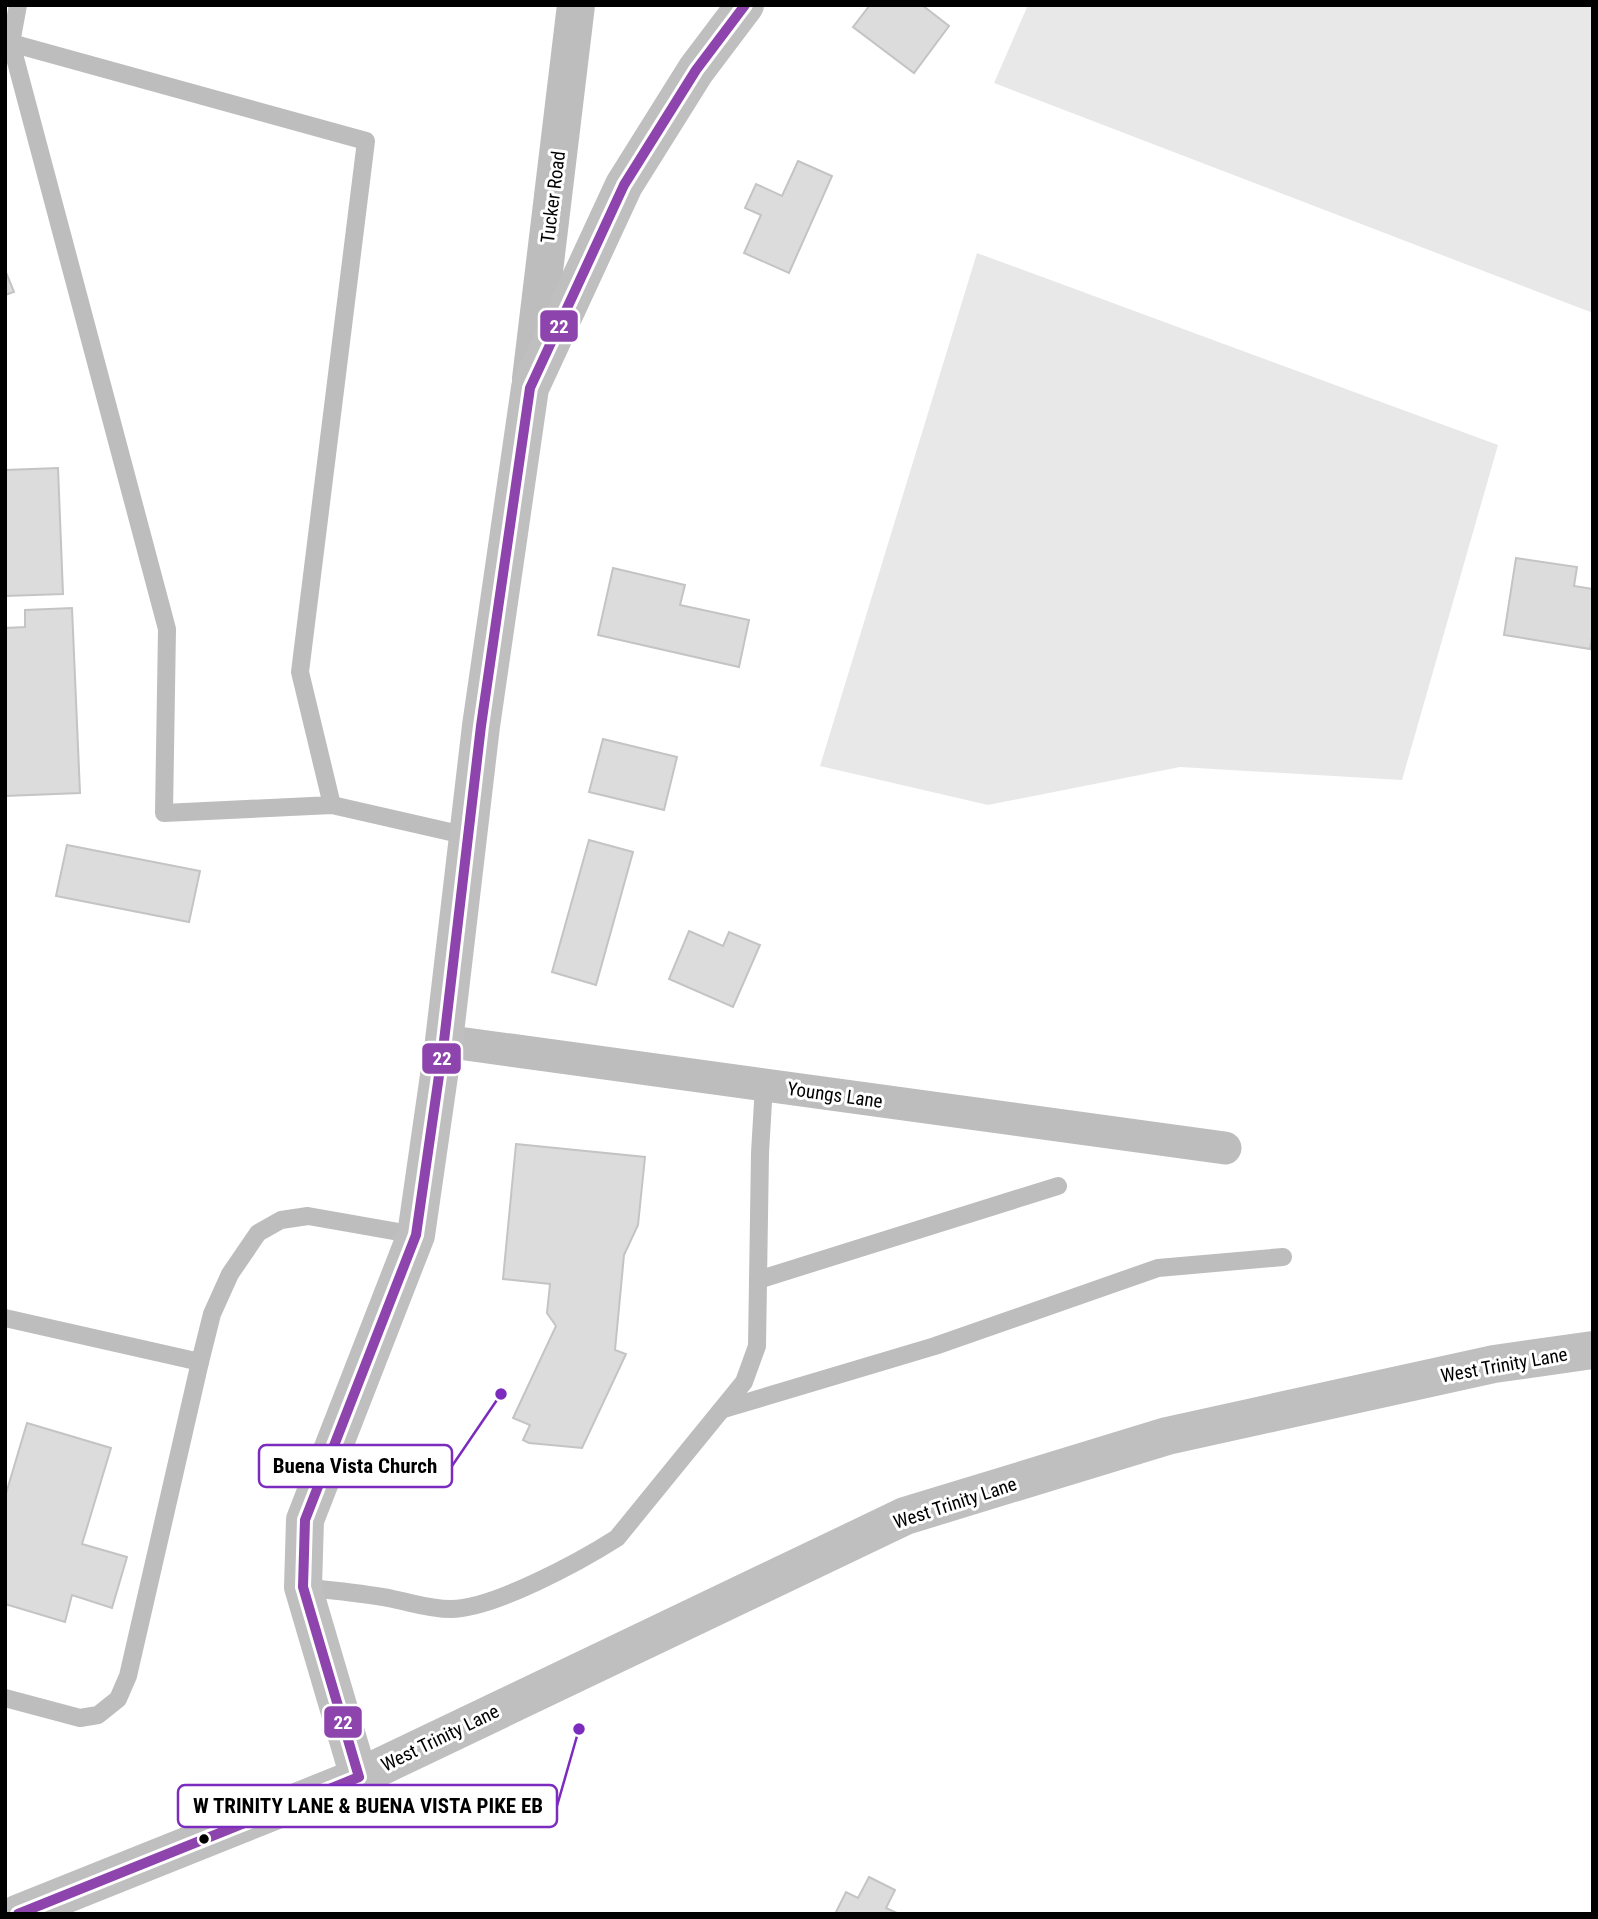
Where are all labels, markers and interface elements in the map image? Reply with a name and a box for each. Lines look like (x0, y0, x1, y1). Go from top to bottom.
street label: Tucker Road (536, 150, 570, 244)
line badge: 22 (539, 309, 579, 343)
text: 22 (549, 315, 569, 338)
line badge: 22 (421, 1042, 462, 1075)
text: 22 (432, 1047, 452, 1070)
street label: Youngs Lane (786, 1077, 884, 1113)
street label: West Trinity Lane (1439, 1343, 1569, 1387)
callout: Buena Vista Church (259, 1445, 452, 1487)
text: Buena Vista Church (273, 1454, 437, 1478)
street label: West Trinity Lane (890, 1472, 1020, 1534)
street label: West Trinity Lane (377, 1699, 503, 1776)
line badge: 22 (323, 1705, 363, 1739)
text: 22 (333, 1711, 353, 1734)
callout: W TRINITY LANE & BUENA VISTA PIKE EB (178, 1785, 557, 1827)
text: W TRINITY LANE & BUENA VISTA PIKE EB (193, 1794, 543, 1818)
unlabelled marker (197, 1832, 211, 1846)

